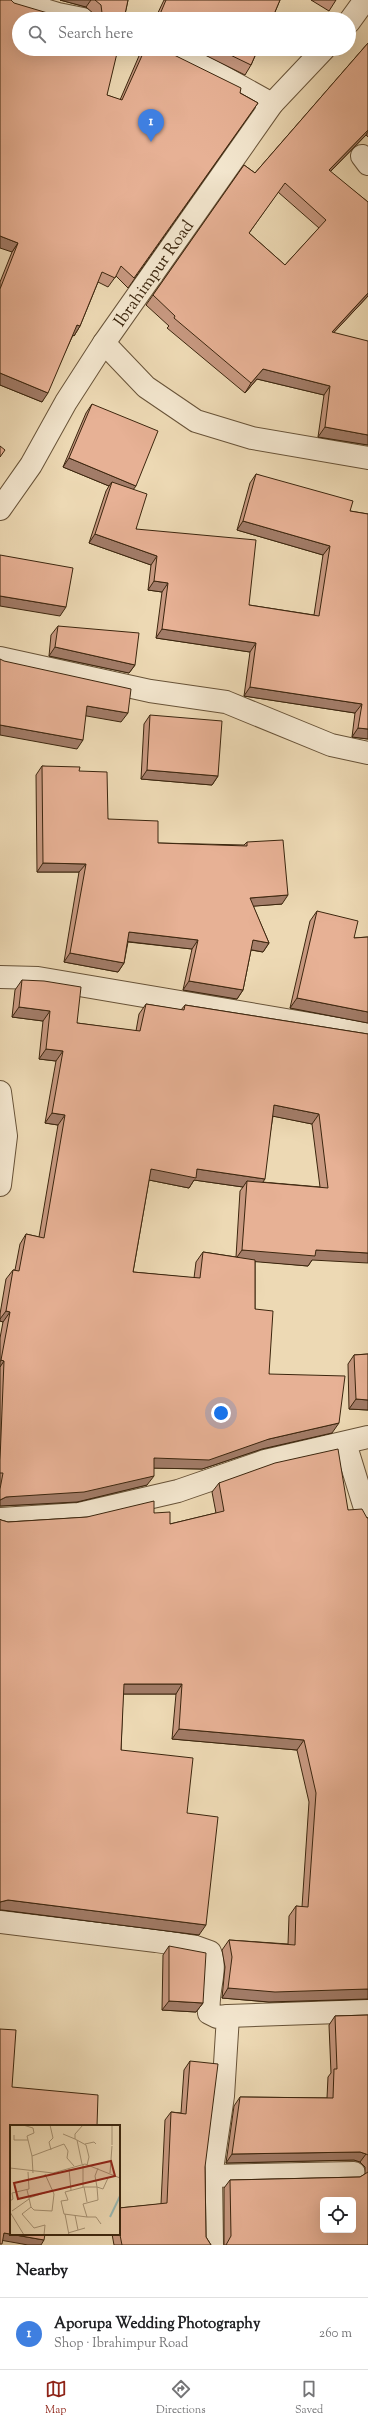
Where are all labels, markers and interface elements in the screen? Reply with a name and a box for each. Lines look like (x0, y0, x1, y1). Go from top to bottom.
search box (12, 12, 356, 56)
icon: search (26, 23, 48, 45)
text: Search here (58, 24, 133, 45)
pin: 1 (138, 109, 164, 142)
street label: Ibrahimpur Road (109, 216, 201, 332)
your location (211, 1403, 231, 1423)
inset map (10, 2125, 120, 2235)
map controls (320, 2197, 356, 2233)
button: locate (320, 2197, 356, 2233)
text: Nearby (16, 2259, 68, 2283)
text: Aporupa Wedding Photography (54, 2314, 260, 2335)
text: 1 (27, 2325, 31, 2343)
text: 260 m (319, 2325, 352, 2343)
text: Shop · Ibrahimpur Road (54, 2335, 188, 2353)
tab: Map (45, 2378, 67, 2418)
tab: Directions (156, 2378, 206, 2418)
tab: Saved (295, 2378, 323, 2418)

